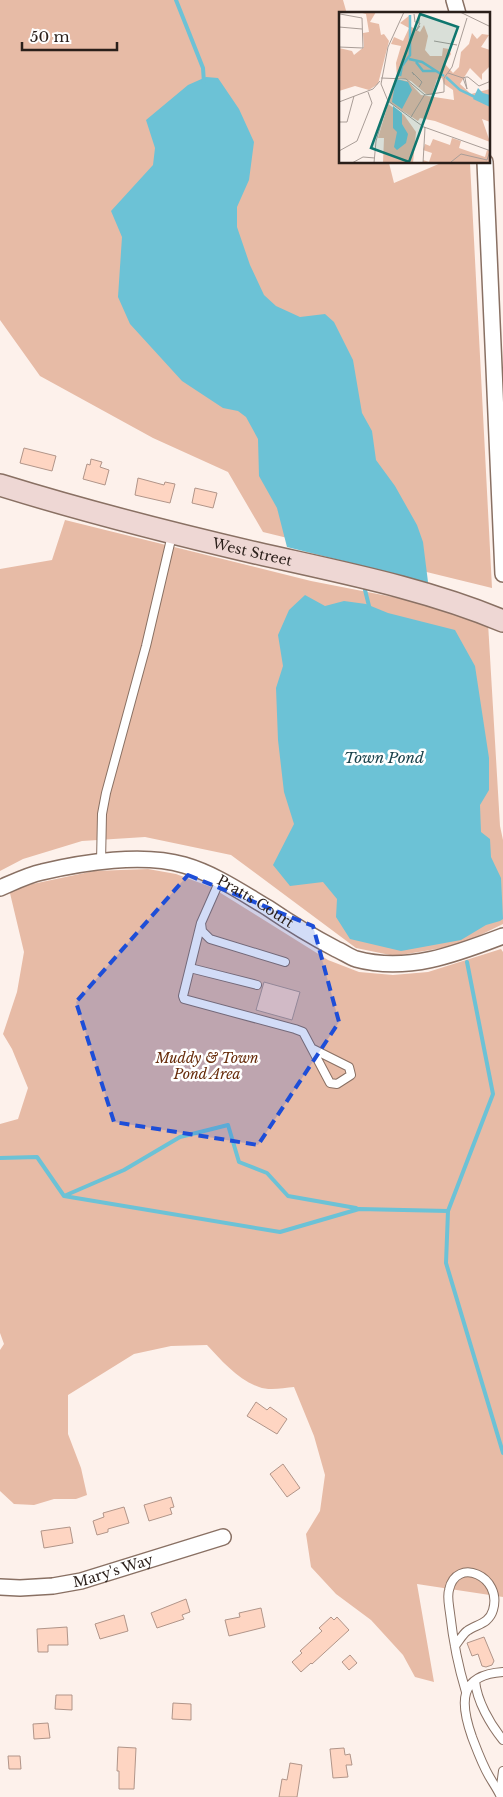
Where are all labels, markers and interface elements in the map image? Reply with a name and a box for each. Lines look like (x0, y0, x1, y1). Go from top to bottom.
inset map (339, 12, 490, 164)
scale bar (22, 20, 118, 52)
text: 50 m (30, 27, 70, 46)
street label: West Street (210, 534, 294, 570)
water label: Town Pond (344, 748, 424, 767)
street label: Pratts Court (214, 871, 298, 932)
park label: Muddy & Town Pond Area (154, 1049, 259, 1083)
street label: Mary's Way (72, 1550, 155, 1591)

